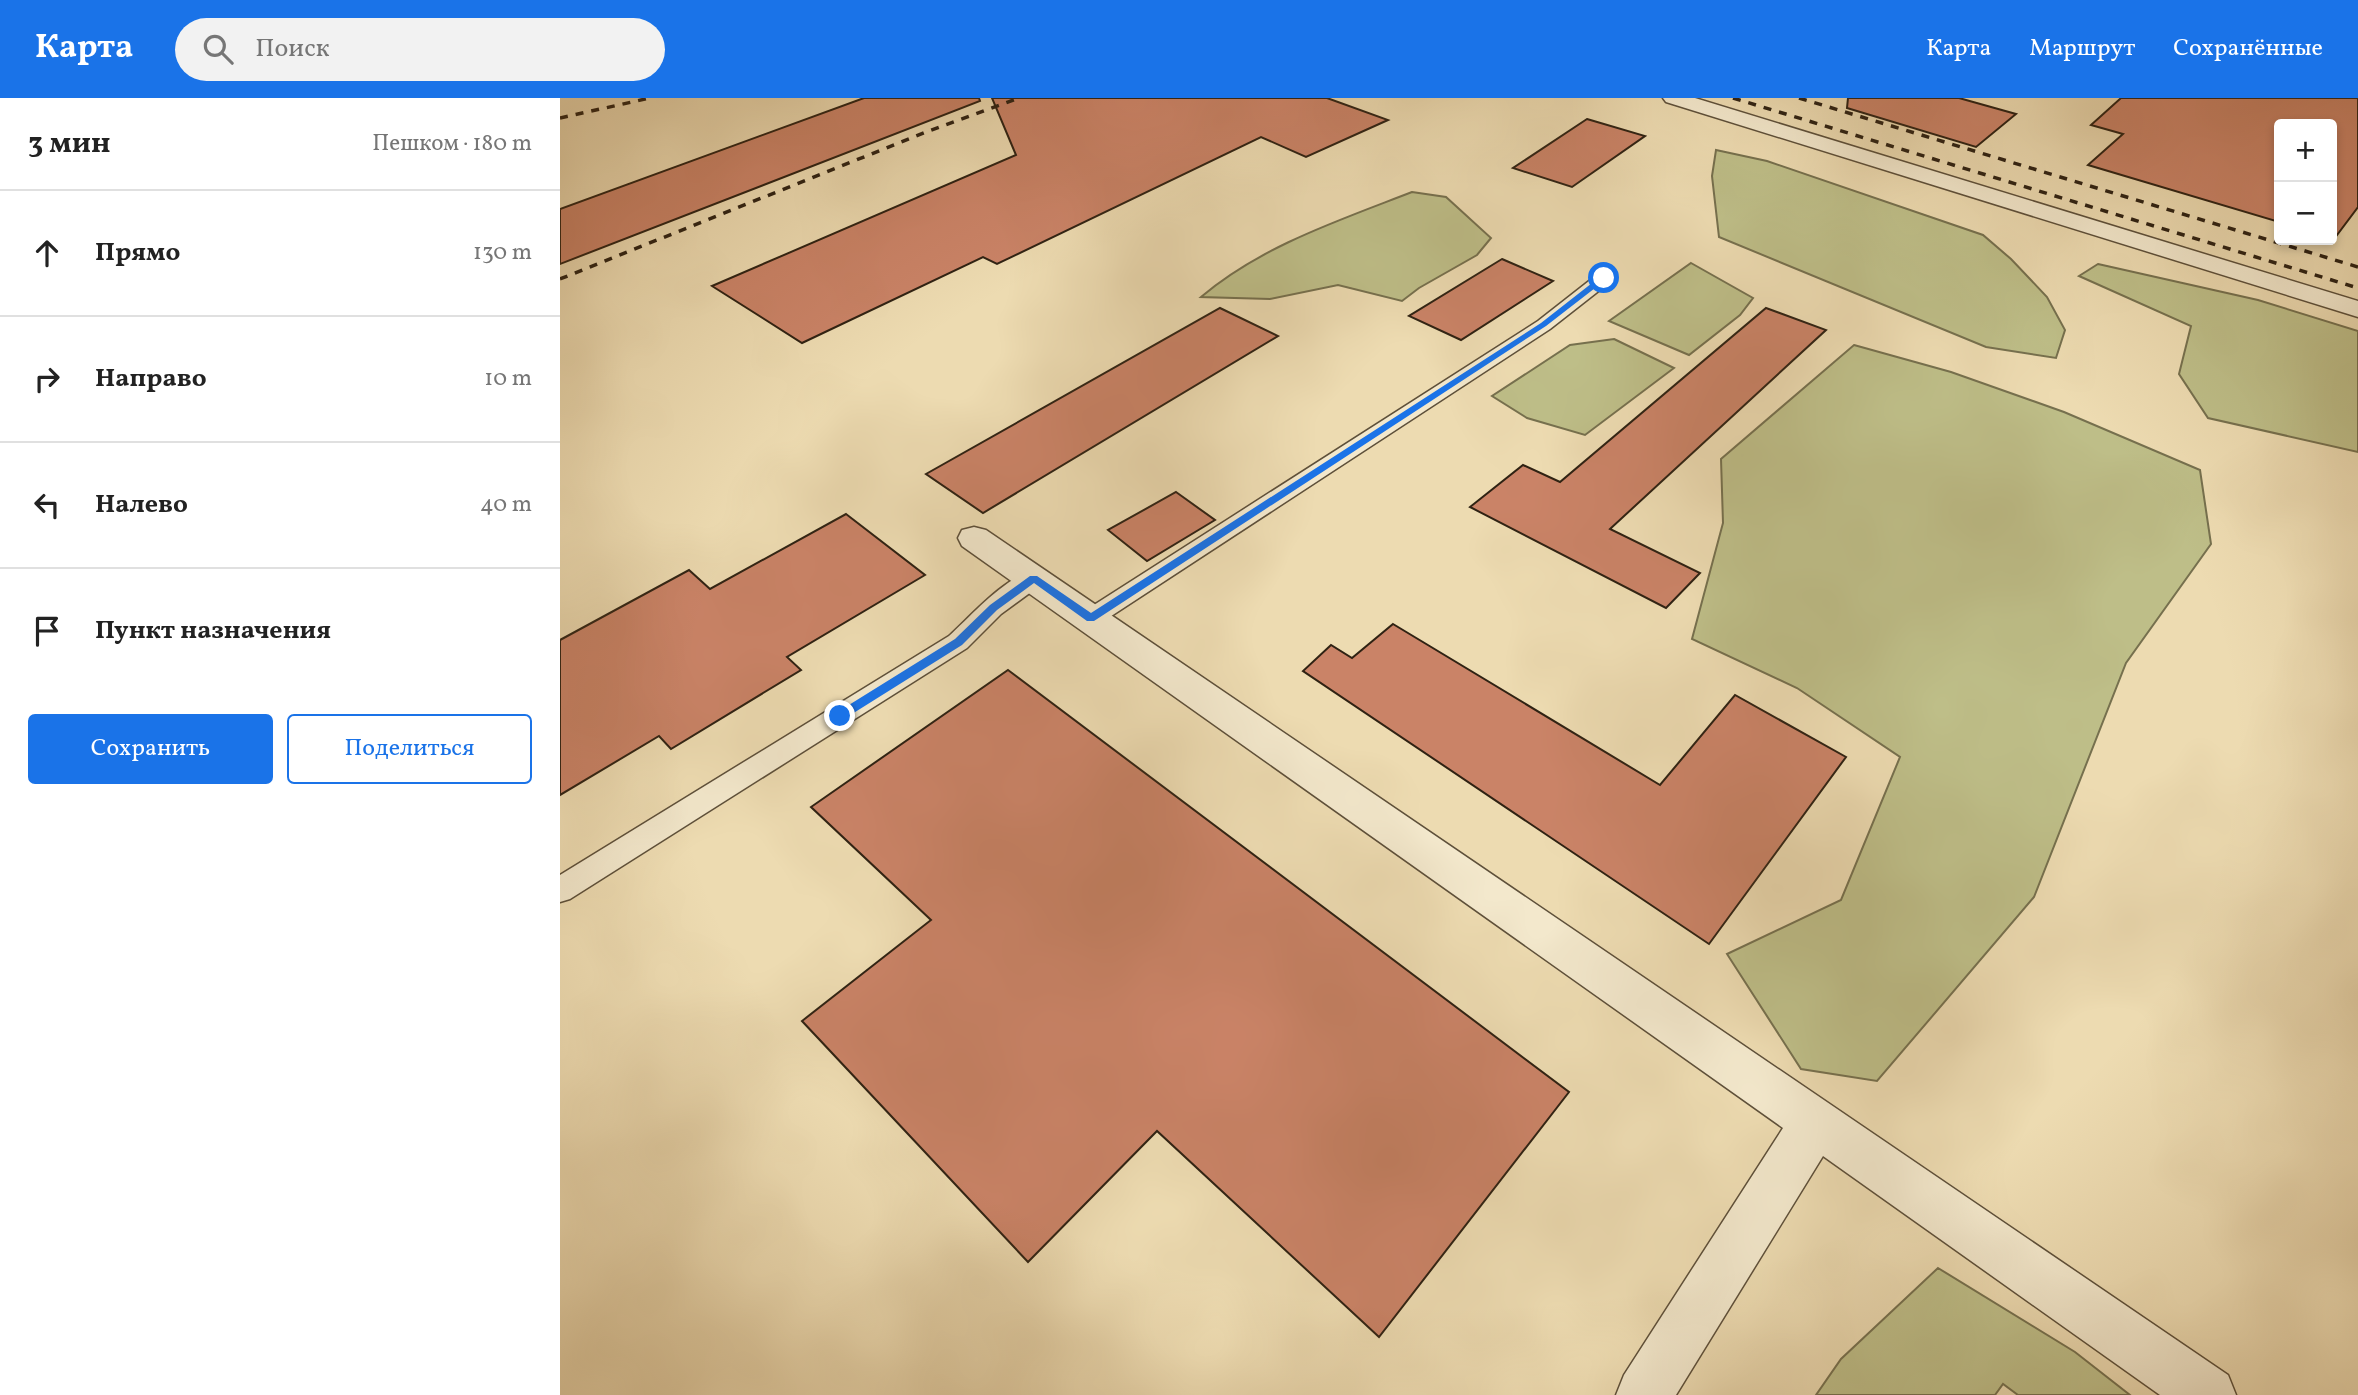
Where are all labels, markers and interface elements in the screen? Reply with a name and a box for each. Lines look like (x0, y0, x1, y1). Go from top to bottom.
search box (175, 18, 665, 81)
text: Карта (35, 26, 133, 72)
icon: search (199, 30, 237, 68)
text: Поиск (255, 31, 330, 67)
text: Карта (1926, 32, 1991, 66)
text: Маршрут (2029, 32, 2135, 66)
text: Сохранённые (2173, 32, 2323, 66)
map controls (2274, 119, 2337, 245)
button: + (2274, 119, 2337, 182)
text: 3 мин (28, 123, 111, 165)
text: Пешком · 180 m (372, 128, 532, 160)
button: − (2274, 182, 2337, 245)
icon: ahead (28, 234, 66, 272)
text: Прямо (95, 235, 180, 271)
text: 130 m (473, 237, 532, 269)
route start (1588, 262, 1619, 293)
icon: right (28, 360, 66, 398)
text: Направо (95, 361, 207, 397)
text: 10 m (484, 363, 532, 395)
icon: left (28, 486, 66, 524)
text: Налево (95, 487, 188, 523)
text: 40 m (480, 489, 532, 521)
icon: arrive (28, 612, 66, 650)
text: Пункт назначения (95, 613, 331, 649)
route end (824, 700, 855, 731)
button: Сохранить (28, 714, 273, 784)
button: Поделиться (287, 714, 532, 784)

